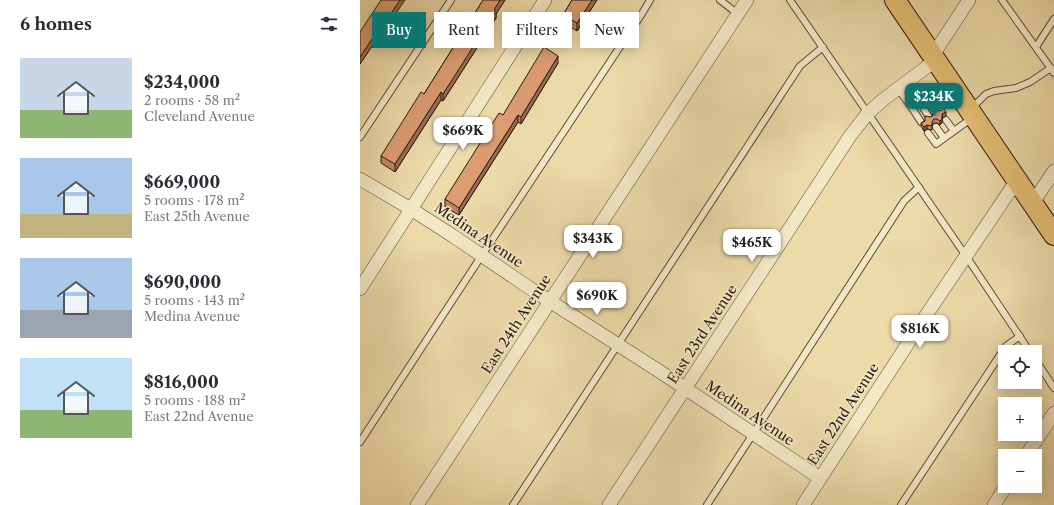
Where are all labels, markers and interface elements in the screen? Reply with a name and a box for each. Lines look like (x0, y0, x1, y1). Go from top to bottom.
chip: Buy (372, 12, 426, 48)
chip: Rent (434, 12, 494, 48)
chip: Filters (502, 12, 572, 48)
chip: New (580, 12, 639, 48)
icon: filters (318, 13, 340, 35)
text: 6 homes (20, 14, 92, 34)
text: $234,000 (144, 72, 220, 92)
icon: home (52, 74, 100, 122)
pin: $234K (906, 83, 962, 117)
text: $234K (914, 88, 954, 104)
text: 2 rooms · 58 m² (144, 92, 240, 108)
text: Cleveland Avenue (144, 108, 255, 124)
pin: $669K (435, 117, 491, 151)
text: $669K (443, 122, 483, 138)
text: $669,000 (144, 172, 220, 192)
icon: home (52, 174, 100, 222)
text: 5 rooms · 178 m² (144, 192, 245, 208)
street label: Medina Avenue (431, 199, 527, 271)
text: East 25th Avenue (144, 208, 250, 224)
pin: $343K (565, 225, 621, 259)
pin: $465K (724, 229, 780, 263)
text: $343K (573, 230, 613, 246)
text: $465K (732, 234, 772, 250)
street label: East 24th Avenue (477, 271, 555, 377)
text: $690,000 (144, 272, 221, 292)
icon: home (52, 274, 100, 322)
street label: East 23rd Avenue (663, 281, 741, 387)
pin: $690K (569, 282, 625, 316)
text: $690K (576, 287, 618, 303)
text: 5 rooms · 143 m² (144, 292, 245, 308)
text: Medina Avenue (144, 308, 240, 324)
pin: $816K (892, 315, 948, 349)
text: $816K (900, 320, 940, 336)
map controls (998, 345, 1042, 493)
button: locate (998, 345, 1042, 389)
street label: East 22nd Avenue (803, 359, 883, 468)
text: $816,000 (144, 372, 219, 392)
icon: home (52, 374, 100, 422)
street label: Medina Avenue (702, 377, 798, 449)
text: 5 rooms · 188 m² (144, 392, 246, 408)
button: + (998, 397, 1042, 441)
text: East 22nd Avenue (144, 408, 254, 424)
button: − (998, 449, 1042, 493)

